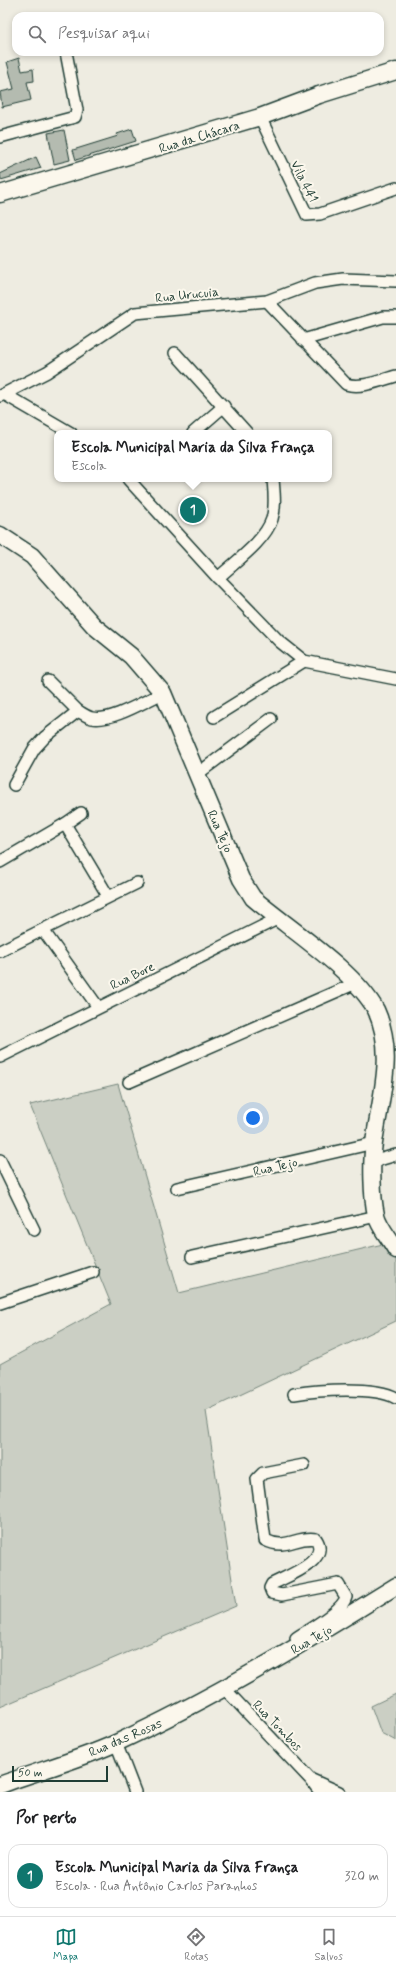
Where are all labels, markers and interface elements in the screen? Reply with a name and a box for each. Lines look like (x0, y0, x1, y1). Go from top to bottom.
search box (12, 12, 384, 56)
icon: search (26, 23, 48, 45)
text: Pesquisar aqui (58, 24, 150, 44)
street label: Rua da Chácara (157, 117, 242, 158)
street label: Vila 441 (286, 158, 321, 206)
street label: Rua Urucuia (155, 284, 220, 307)
popup (54, 430, 332, 482)
text: Escola Municipal Maria da Silva França (71, 438, 315, 458)
text: Escola (71, 458, 106, 475)
pin: 1 (180, 495, 206, 525)
street label: Rua Tejo (203, 808, 237, 856)
street label: Rua Bore (108, 958, 158, 994)
your location (243, 1108, 263, 1128)
street label: Rua Tejo (251, 1154, 300, 1181)
street label: Rua Tejo (288, 1621, 336, 1659)
street label: Rua Tombos (248, 1697, 306, 1755)
street label: Rua das Rosas (86, 1715, 165, 1761)
scale bar (12, 1764, 108, 1783)
text: 50 m (18, 1766, 43, 1780)
text: Por perto (16, 1807, 77, 1829)
text: Escola Municipal Maria da Silva França (55, 1858, 298, 1878)
text: 1 (27, 1868, 33, 1885)
text: 320 m (345, 1868, 379, 1885)
text: Escola · Rua Antônio Carlos Paranhos (55, 1878, 257, 1895)
tab: Mapa (53, 1926, 78, 1964)
tab: Rotas (184, 1926, 208, 1964)
tab: Salvos (315, 1926, 343, 1964)

